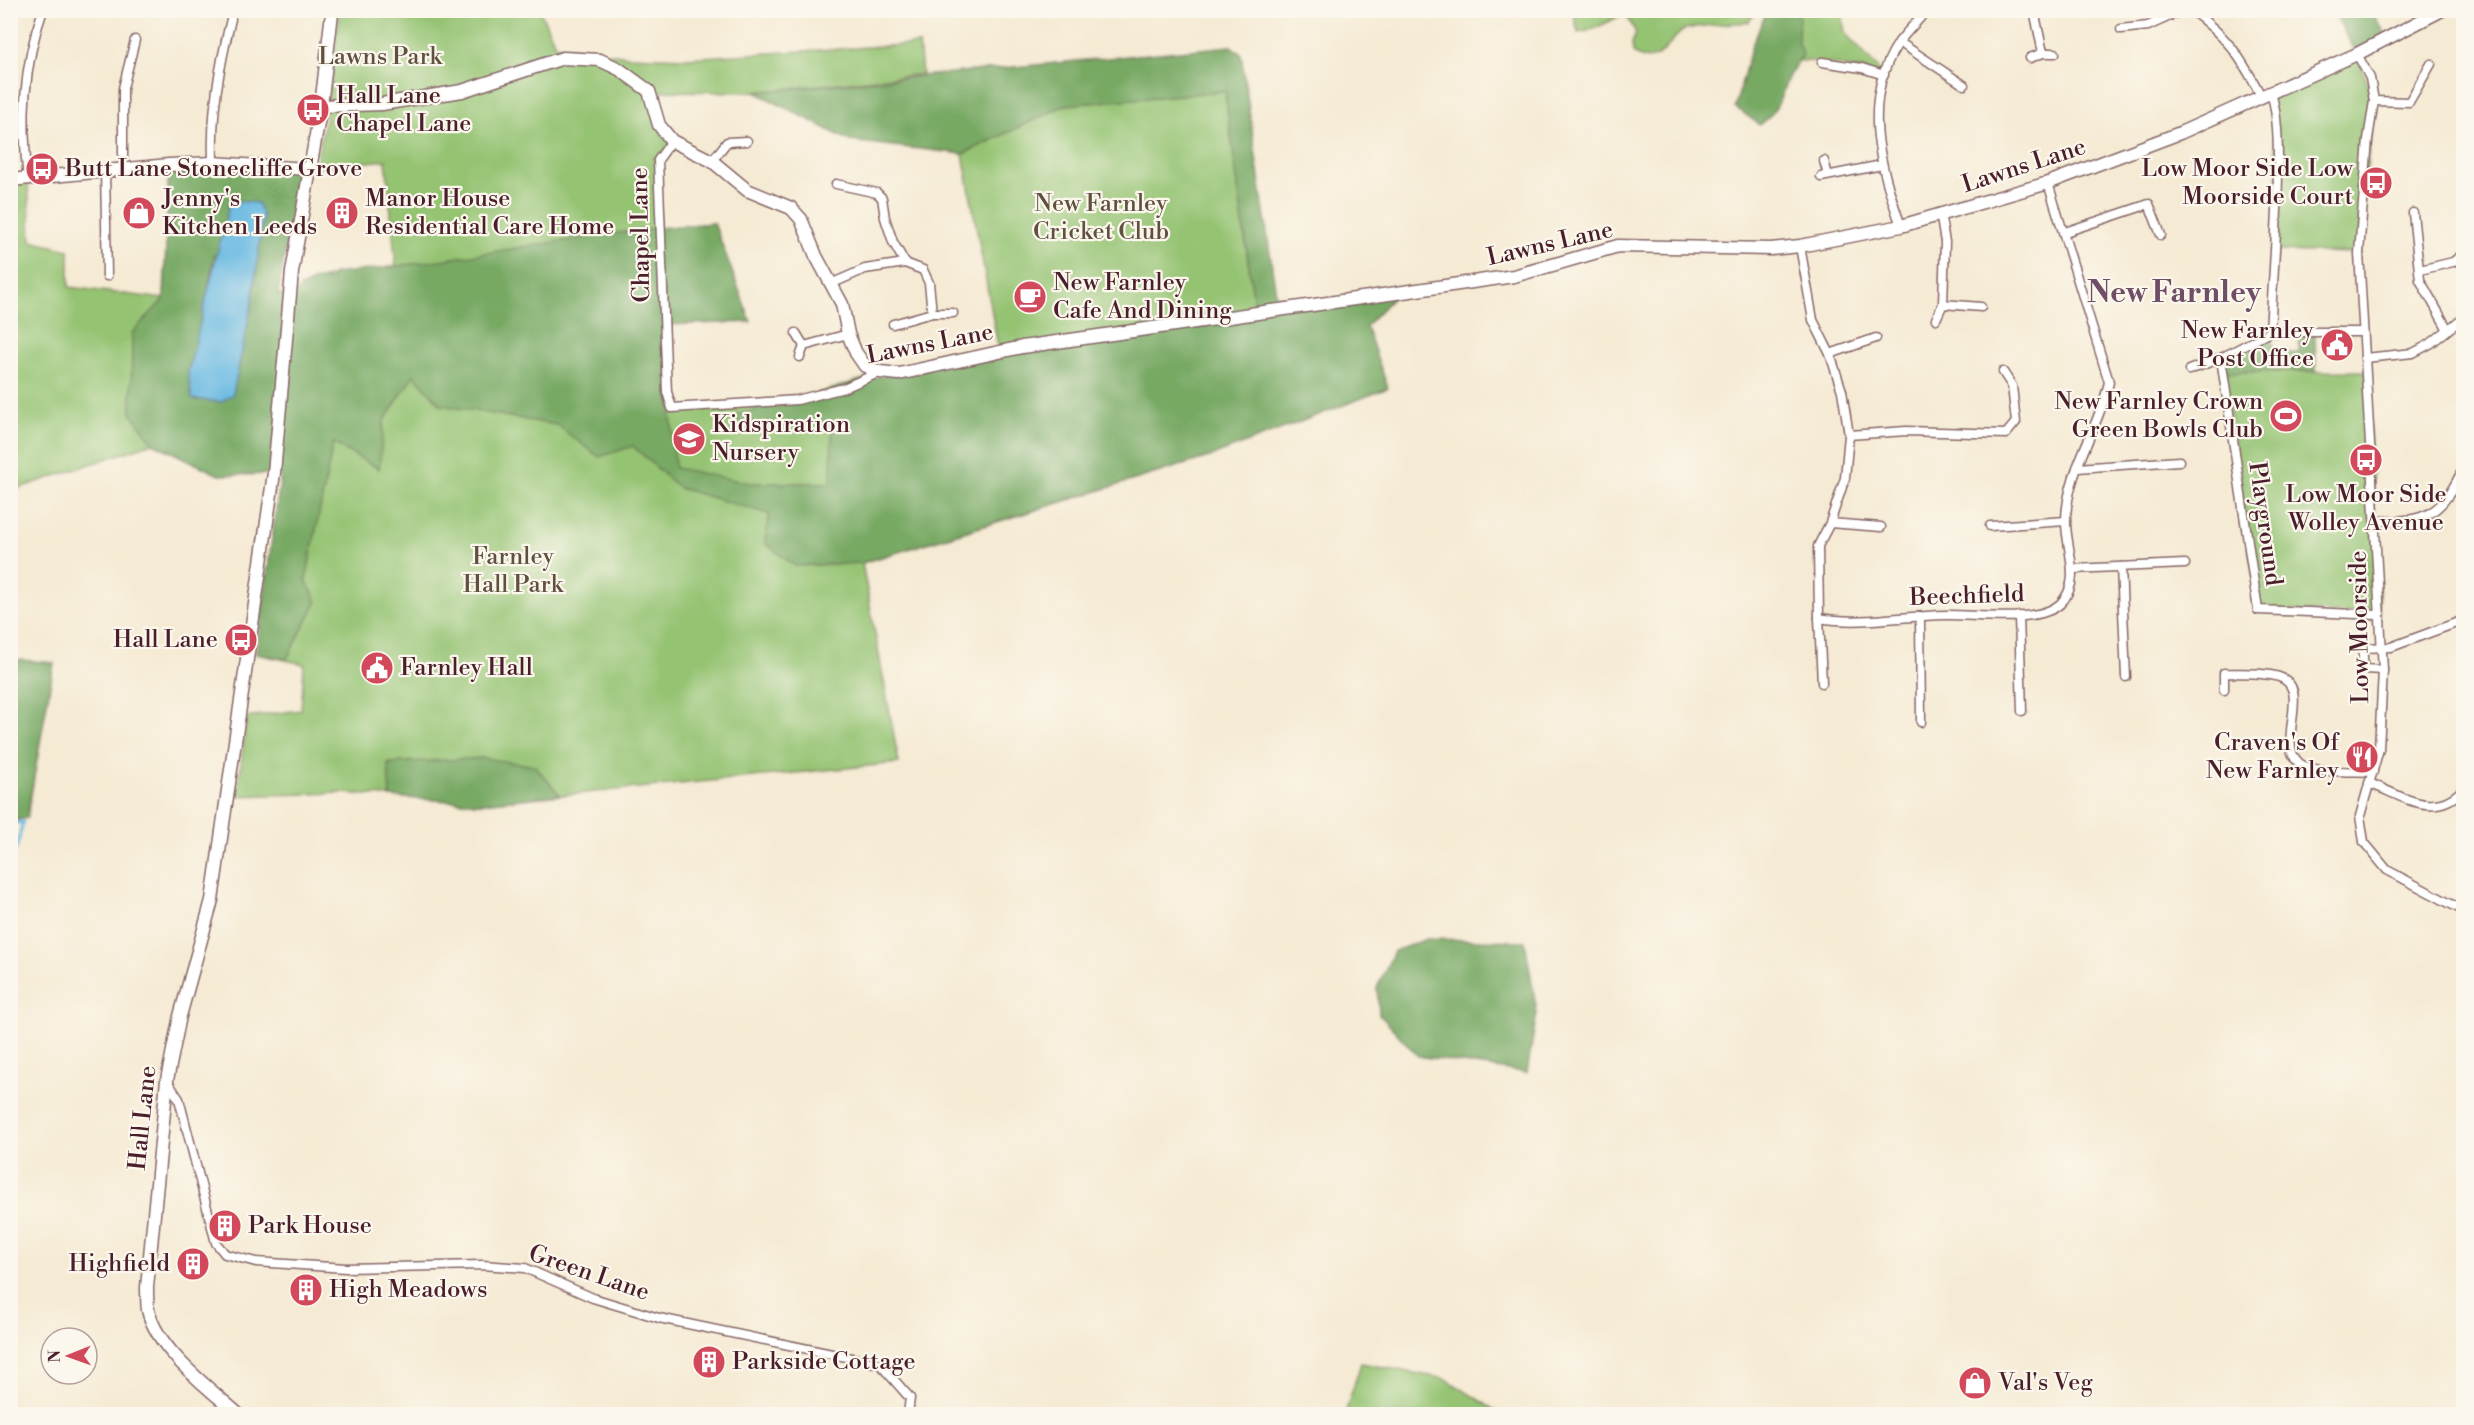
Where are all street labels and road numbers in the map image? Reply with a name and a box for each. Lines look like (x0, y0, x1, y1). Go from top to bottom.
street label: Lawns Lane (1958, 132, 2090, 200)
street label: Chapel Lane (625, 167, 657, 303)
street label: Lawns Lane (1484, 215, 1616, 273)
street label: Lawns Lane (864, 317, 996, 371)
street label: Playground (2241, 460, 2289, 588)
street label: Low Moorside (2344, 550, 2376, 704)
street label: Beechfield (1908, 579, 2025, 613)
street label: Hall Lane (123, 1064, 163, 1172)
street label: Green Lane (525, 1238, 653, 1308)

